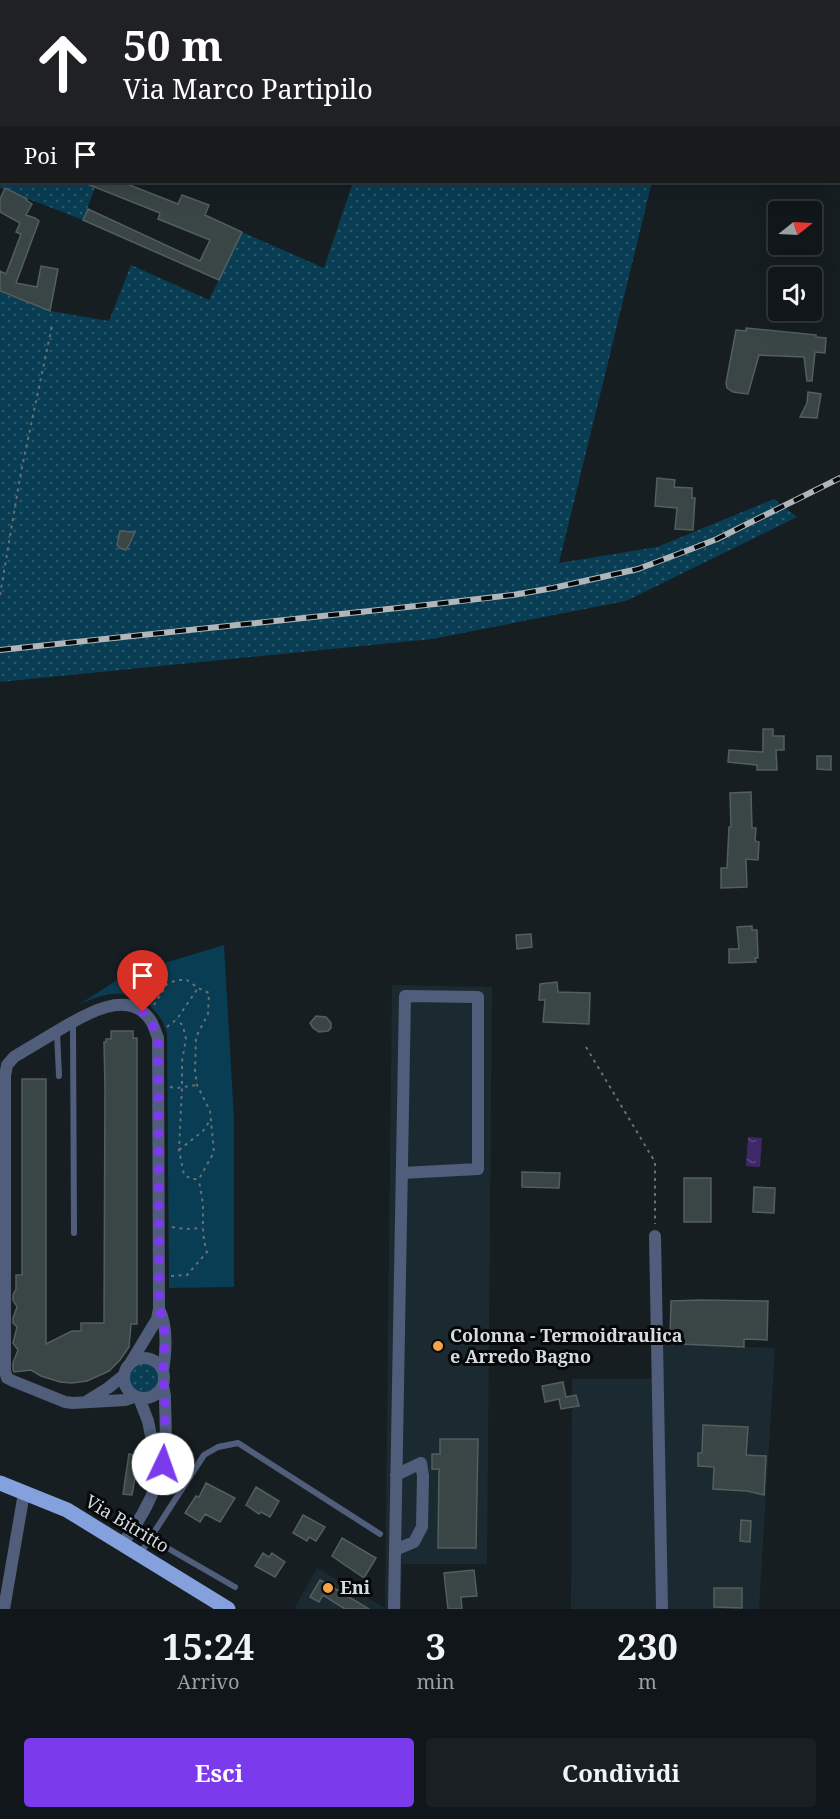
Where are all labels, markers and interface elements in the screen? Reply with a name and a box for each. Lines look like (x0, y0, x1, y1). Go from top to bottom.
text: 50 m (123, 16, 223, 73)
icon: ahead (24, 24, 102, 102)
text: Via Marco Partipilo (123, 70, 373, 107)
icon: arrive (69, 138, 102, 171)
text: Poi (24, 140, 57, 170)
north arrow (768, 201, 822, 255)
map controls (768, 201, 822, 321)
button: sound (768, 267, 822, 321)
pin (117, 950, 168, 1012)
icon: arrive (126, 959, 159, 992)
place label: Colonna - Termoidraulica e Arredo Bagno (450, 1323, 683, 1368)
marker: Colonna - Termoidraulica e Arredo Bagno (431, 1339, 445, 1353)
position arrow (131, 1432, 195, 1496)
street label: Via Bitritto (81, 1489, 174, 1558)
place label: Eni (340, 1575, 371, 1599)
marker: Eni (321, 1581, 335, 1595)
text: 15:24 (162, 1622, 254, 1671)
text: 3 (425, 1622, 446, 1671)
text: 230 (617, 1622, 678, 1671)
text: Arrivo (177, 1668, 240, 1695)
text: min (417, 1668, 455, 1695)
text: m (638, 1668, 657, 1695)
button: Esci (24, 1738, 414, 1807)
button: Condividi (426, 1738, 816, 1807)

